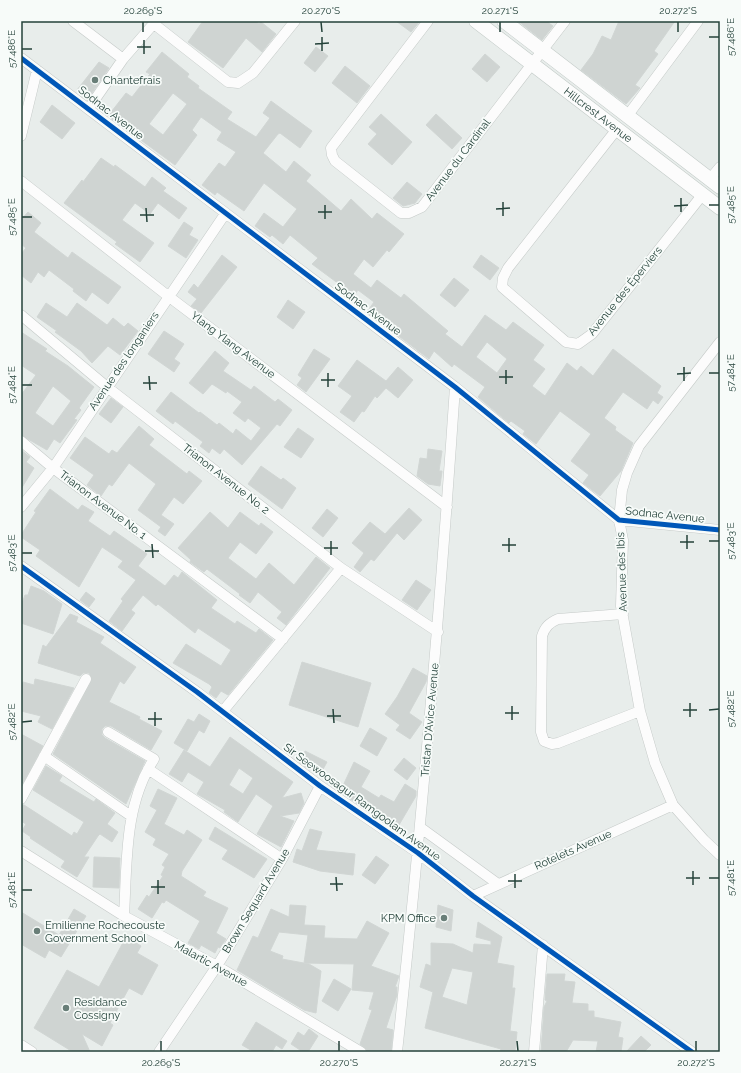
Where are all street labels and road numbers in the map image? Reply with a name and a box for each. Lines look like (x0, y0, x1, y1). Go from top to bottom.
street label: Sodnac Avenue (76, 83, 147, 143)
street label: Hillcrest Avenue (561, 84, 635, 145)
street label: Avenue du Cardinal (423, 116, 493, 204)
street label: Avenue des Éperviers (584, 243, 665, 338)
street label: Sodnac Avenue (332, 280, 404, 338)
street label: Avenue des longaniers (86, 309, 162, 413)
street label: Ylang Ylang Avenue (188, 309, 278, 381)
street label: Trianon Avenue No. 2 (180, 441, 272, 517)
street label: Trianon Avenue No. 1 (57, 468, 149, 542)
street label: Sodnac Avenue (625, 504, 706, 526)
street label: Avenue des Ibis (614, 532, 630, 612)
street label: Tristan D'Avice Avenue (419, 662, 442, 778)
street label: Sir Seewoosagur Ramgoolam Avenue (281, 741, 444, 864)
street label: Rotelets Avenue (532, 827, 614, 873)
street label: Brown Sequard Avenue (220, 846, 293, 956)
street label: Malartic Avenue (172, 939, 250, 990)

